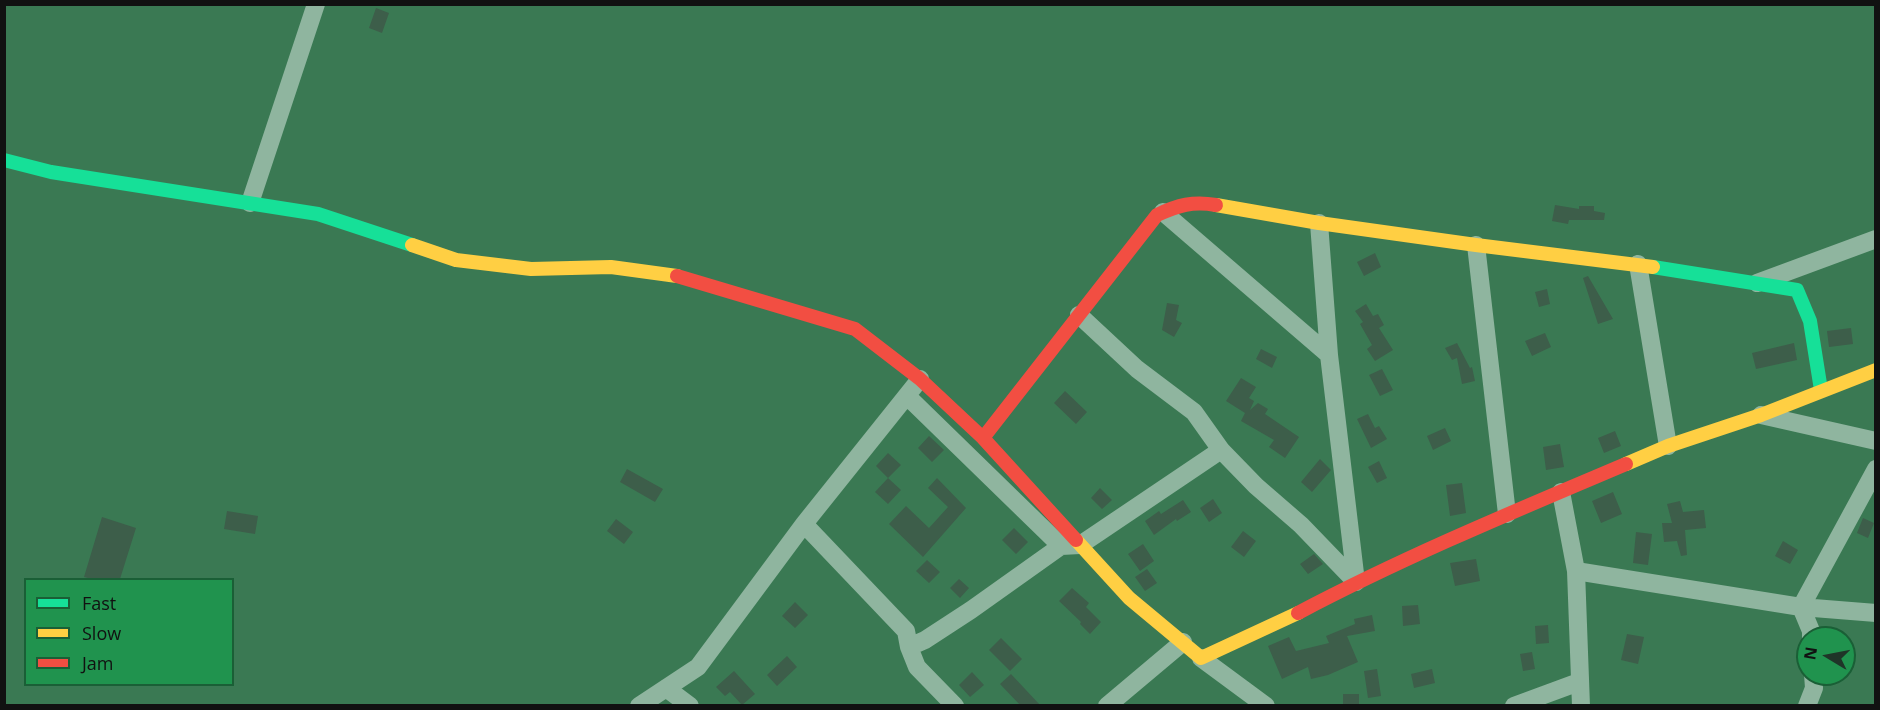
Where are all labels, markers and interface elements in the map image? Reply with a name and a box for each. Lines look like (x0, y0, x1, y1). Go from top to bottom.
legend (24, 578, 234, 686)
text: Fast (82, 591, 116, 615)
text: Slow (82, 621, 121, 645)
north arrow (1796, 626, 1856, 686)
text: N (1798, 645, 1822, 662)
text: Jam (82, 651, 114, 675)

